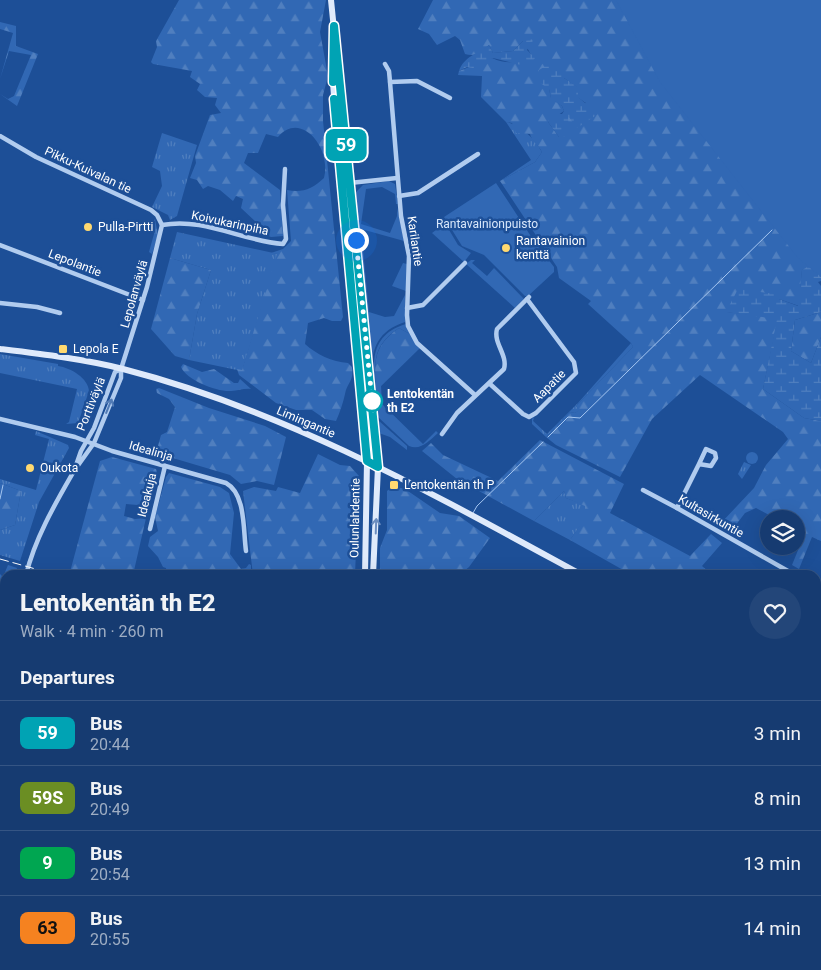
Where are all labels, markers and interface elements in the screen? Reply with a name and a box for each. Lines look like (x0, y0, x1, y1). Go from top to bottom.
line badge: 59 (324, 129, 368, 161)
text: 59 (336, 134, 356, 155)
street label: Pikku-Kuivalan tie (42, 144, 134, 196)
street label: Koivukarinpiha (190, 208, 270, 238)
street label: Karilantie (405, 215, 425, 267)
park label: Rantavainionpuisto (436, 217, 538, 231)
place label: Pulla-Pirtti (98, 220, 154, 234)
marker: Pulla-Pirtti (82, 221, 94, 233)
your location (344, 228, 369, 253)
place label: Rantavainion kenttä (516, 234, 585, 262)
marker: Rantavainion kenttä (500, 242, 512, 254)
street label: Lepolantie (46, 246, 104, 280)
street label: Lepolanväylä (118, 259, 150, 329)
place label: Lepola E (73, 342, 119, 356)
marker: Lepola E (57, 343, 69, 355)
street label: Aapatie (530, 367, 568, 405)
street label: Porttiväylä (74, 375, 108, 433)
place label: Lentokentän th E2 (387, 387, 454, 415)
marker: Lentokentän th E2 (361, 390, 383, 412)
one-way arrow (105, 399, 115, 414)
street label: Limingantie (274, 403, 338, 441)
street label: Idealinja (128, 438, 174, 464)
place label: Oukota (40, 461, 78, 475)
marker: Oukota (24, 462, 36, 474)
street label: Ideakuja (135, 471, 159, 519)
street label: Oulunlahdentie (347, 478, 363, 558)
place label: Lentokentän th P (404, 478, 495, 492)
marker: Lentokentän th P (388, 479, 400, 491)
street label: Kultasirkuntie (676, 492, 746, 540)
map controls (760, 510, 805, 555)
button: layers (760, 510, 805, 555)
one-way arrow (371, 519, 381, 535)
button: heart (749, 587, 801, 639)
text: Lentokentän th E2 (20, 589, 216, 617)
text: Walk · 4 min · 260 m (20, 622, 164, 641)
text: Departures (20, 666, 115, 689)
text: Bus (90, 712, 123, 735)
text: 59 (37, 722, 58, 743)
text: 3 min (754, 722, 801, 745)
text: 20:44 (90, 735, 130, 754)
text: Bus (90, 777, 123, 800)
text: 59S (32, 787, 63, 808)
text: 8 min (754, 787, 801, 810)
text: 20:49 (90, 800, 130, 819)
text: Bus (90, 842, 123, 865)
text: 9 (42, 852, 53, 873)
text: 13 min (743, 852, 801, 875)
text: 20:54 (90, 865, 130, 884)
text: Bus (90, 907, 123, 930)
text: 63 (37, 917, 58, 938)
text: 14 min (743, 917, 801, 940)
text: 20:55 (90, 930, 130, 949)

